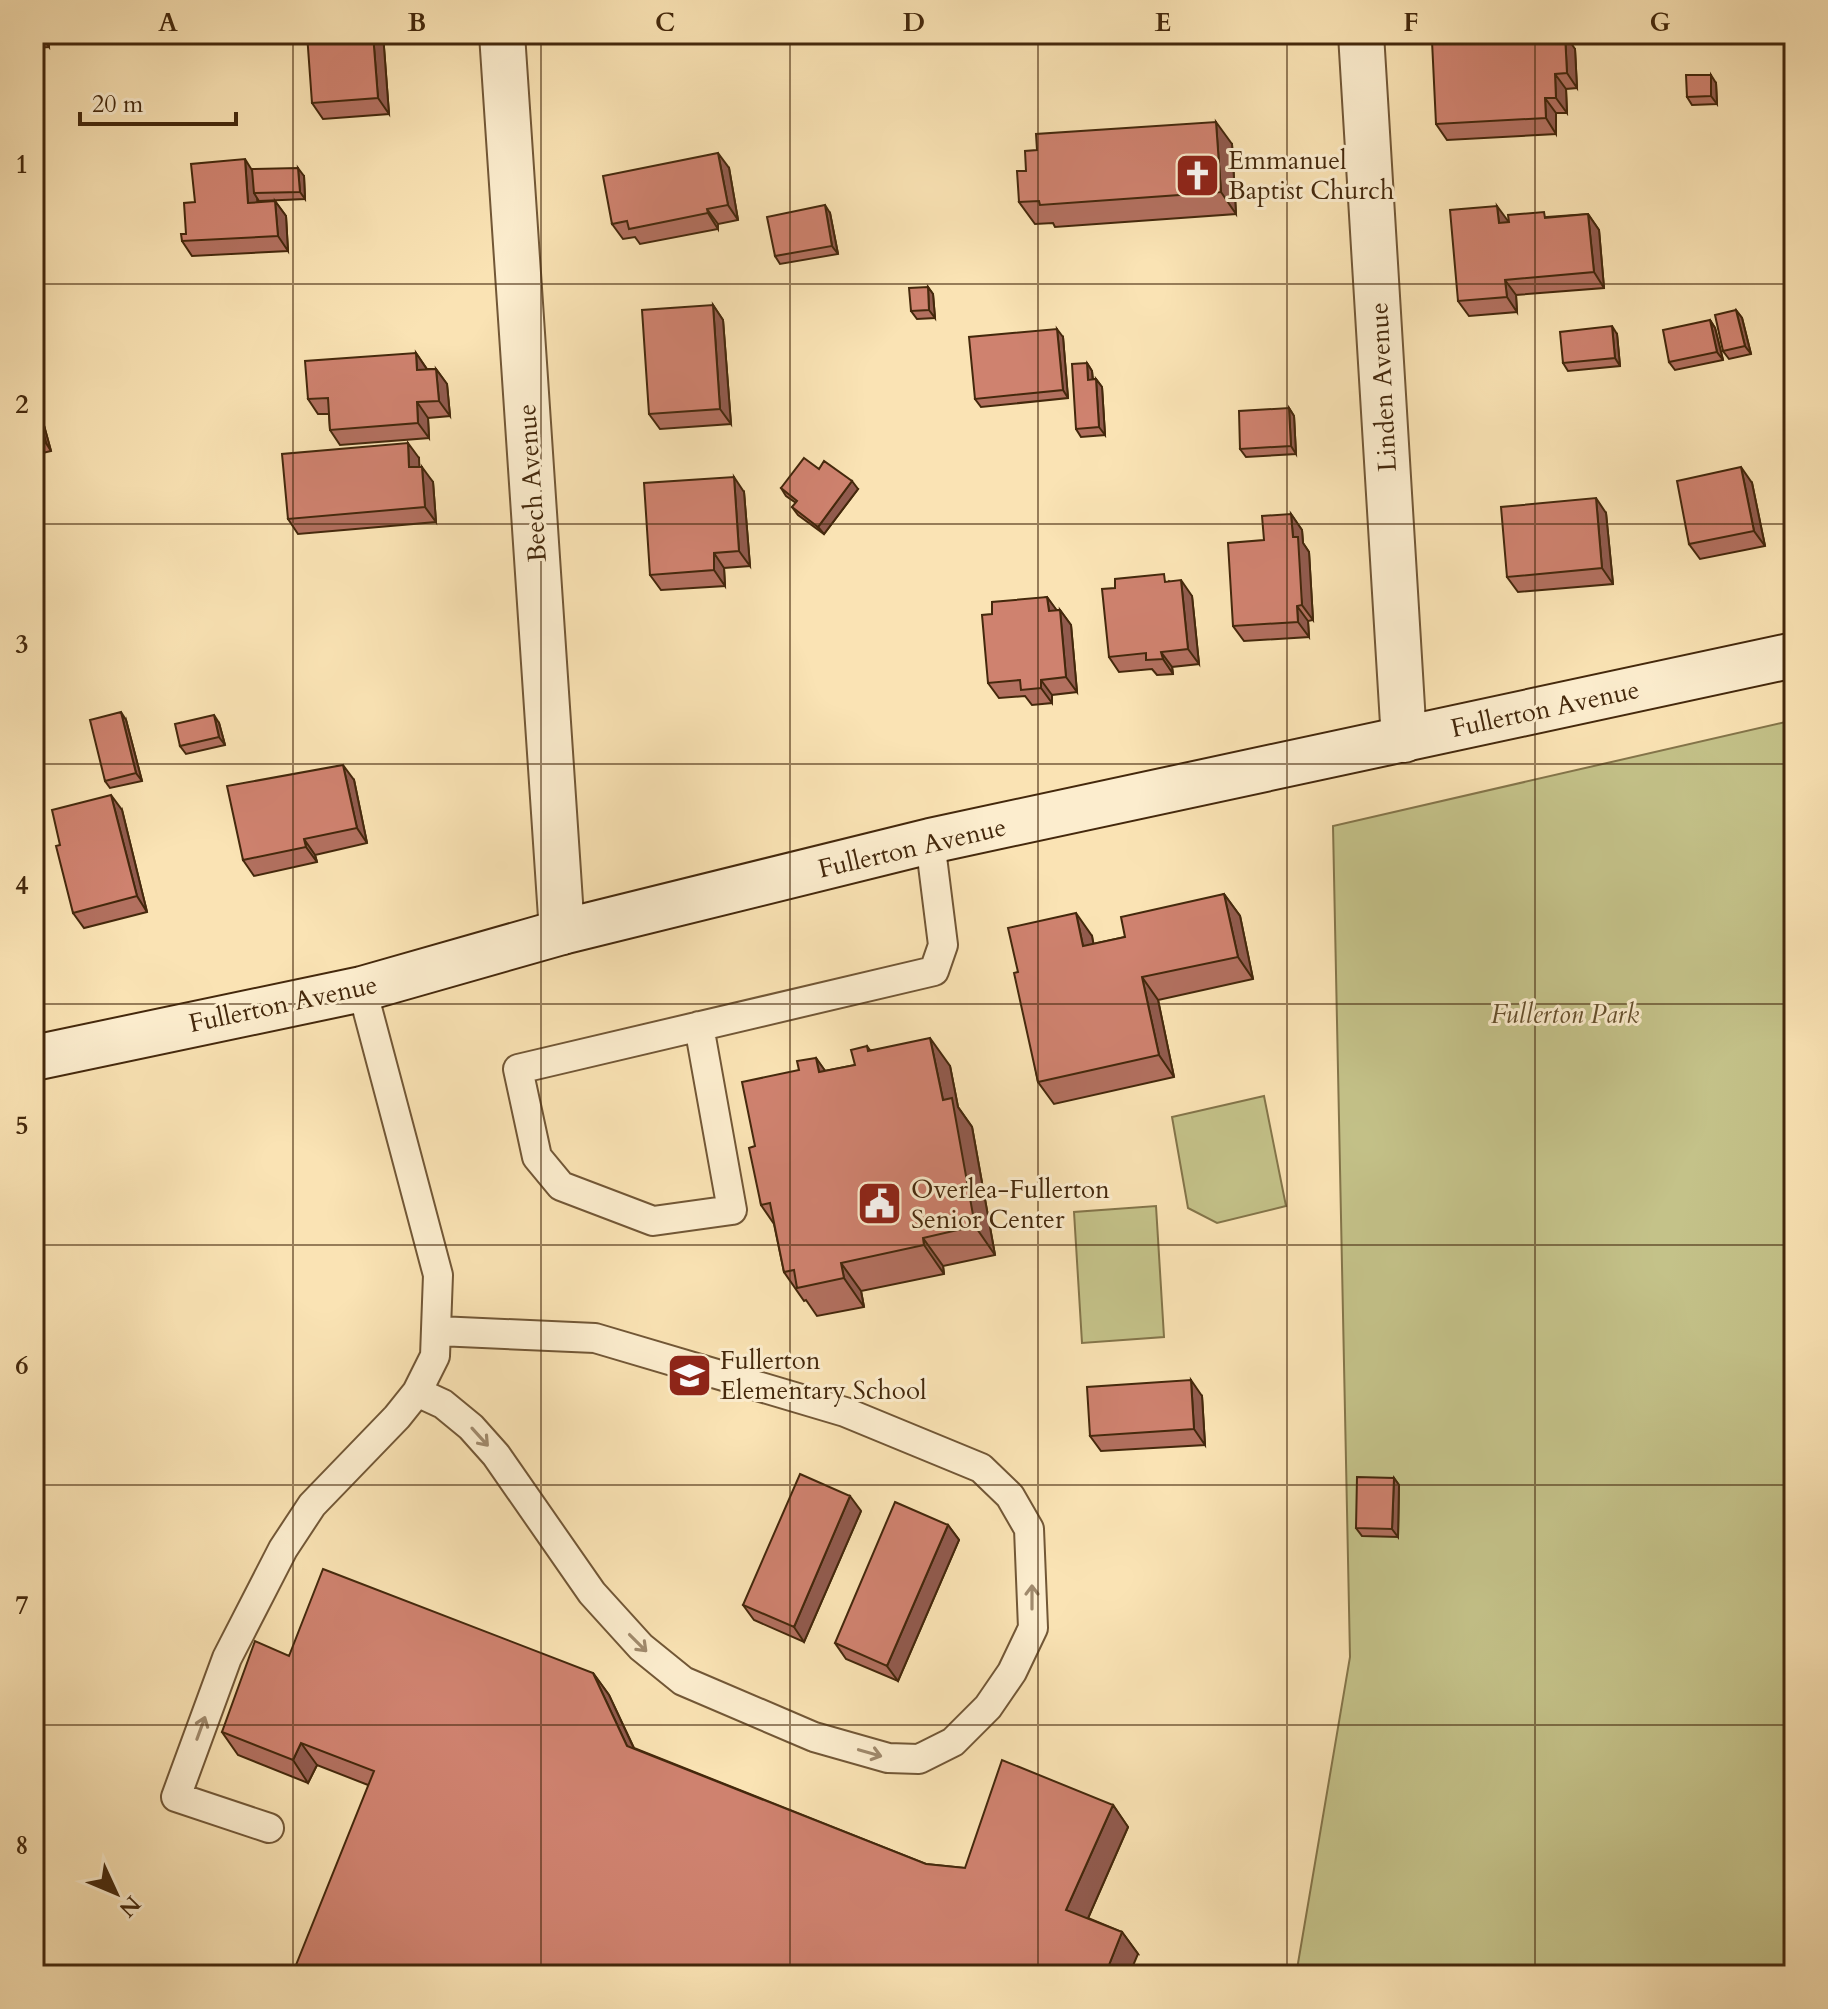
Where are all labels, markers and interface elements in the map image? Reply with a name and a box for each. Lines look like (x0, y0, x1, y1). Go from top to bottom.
text: A (158, 5, 178, 40)
text: B (408, 5, 426, 40)
text: C (655, 5, 675, 40)
text: D (903, 5, 925, 40)
text: E (1155, 5, 1171, 40)
text: F (1403, 5, 1419, 40)
text: G (1649, 5, 1671, 40)
scale bar (80, 76, 236, 126)
text: 20 m (92, 88, 144, 121)
place label: Emmanuel Baptist Church (1228, 143, 1394, 208)
text: 1 (15, 147, 29, 182)
church icon: Emmanuel Baptist Church (1173, 151, 1221, 199)
street label: Linden Avenue (1361, 301, 1405, 473)
text: 2 (15, 387, 29, 422)
street label: Beech Avenue (509, 403, 555, 563)
text: 3 (15, 627, 29, 662)
street label: Fullerton Avenue (1447, 672, 1643, 746)
street label: Fullerton Avenue (815, 809, 1009, 887)
text: 4 (15, 868, 29, 903)
street label: Fullerton Avenue (185, 967, 381, 1041)
park label: Fullerton Park (1491, 997, 1639, 1032)
text: 5 (15, 1108, 29, 1143)
place label: Overlea-Fullerton Senior Center (911, 1172, 1110, 1237)
public building icon: Overlea-Fullerton Senior Center (856, 1180, 904, 1228)
place label: Fullerton Elementary School (720, 1343, 927, 1408)
text: 6 (15, 1348, 29, 1383)
school or university icon: Fullerton Elementary School (665, 1351, 713, 1399)
one-way arrow (470, 1426, 488, 1446)
one-way arrow (1025, 1584, 1040, 1611)
text: 7 (15, 1588, 29, 1623)
one-way arrow (627, 1632, 647, 1652)
one-way arrow (195, 1716, 209, 1740)
one-way arrow (856, 1746, 882, 1761)
text: 8 (15, 1828, 29, 1863)
north arrow (76, 1853, 156, 1933)
text: N (112, 1889, 147, 1923)

